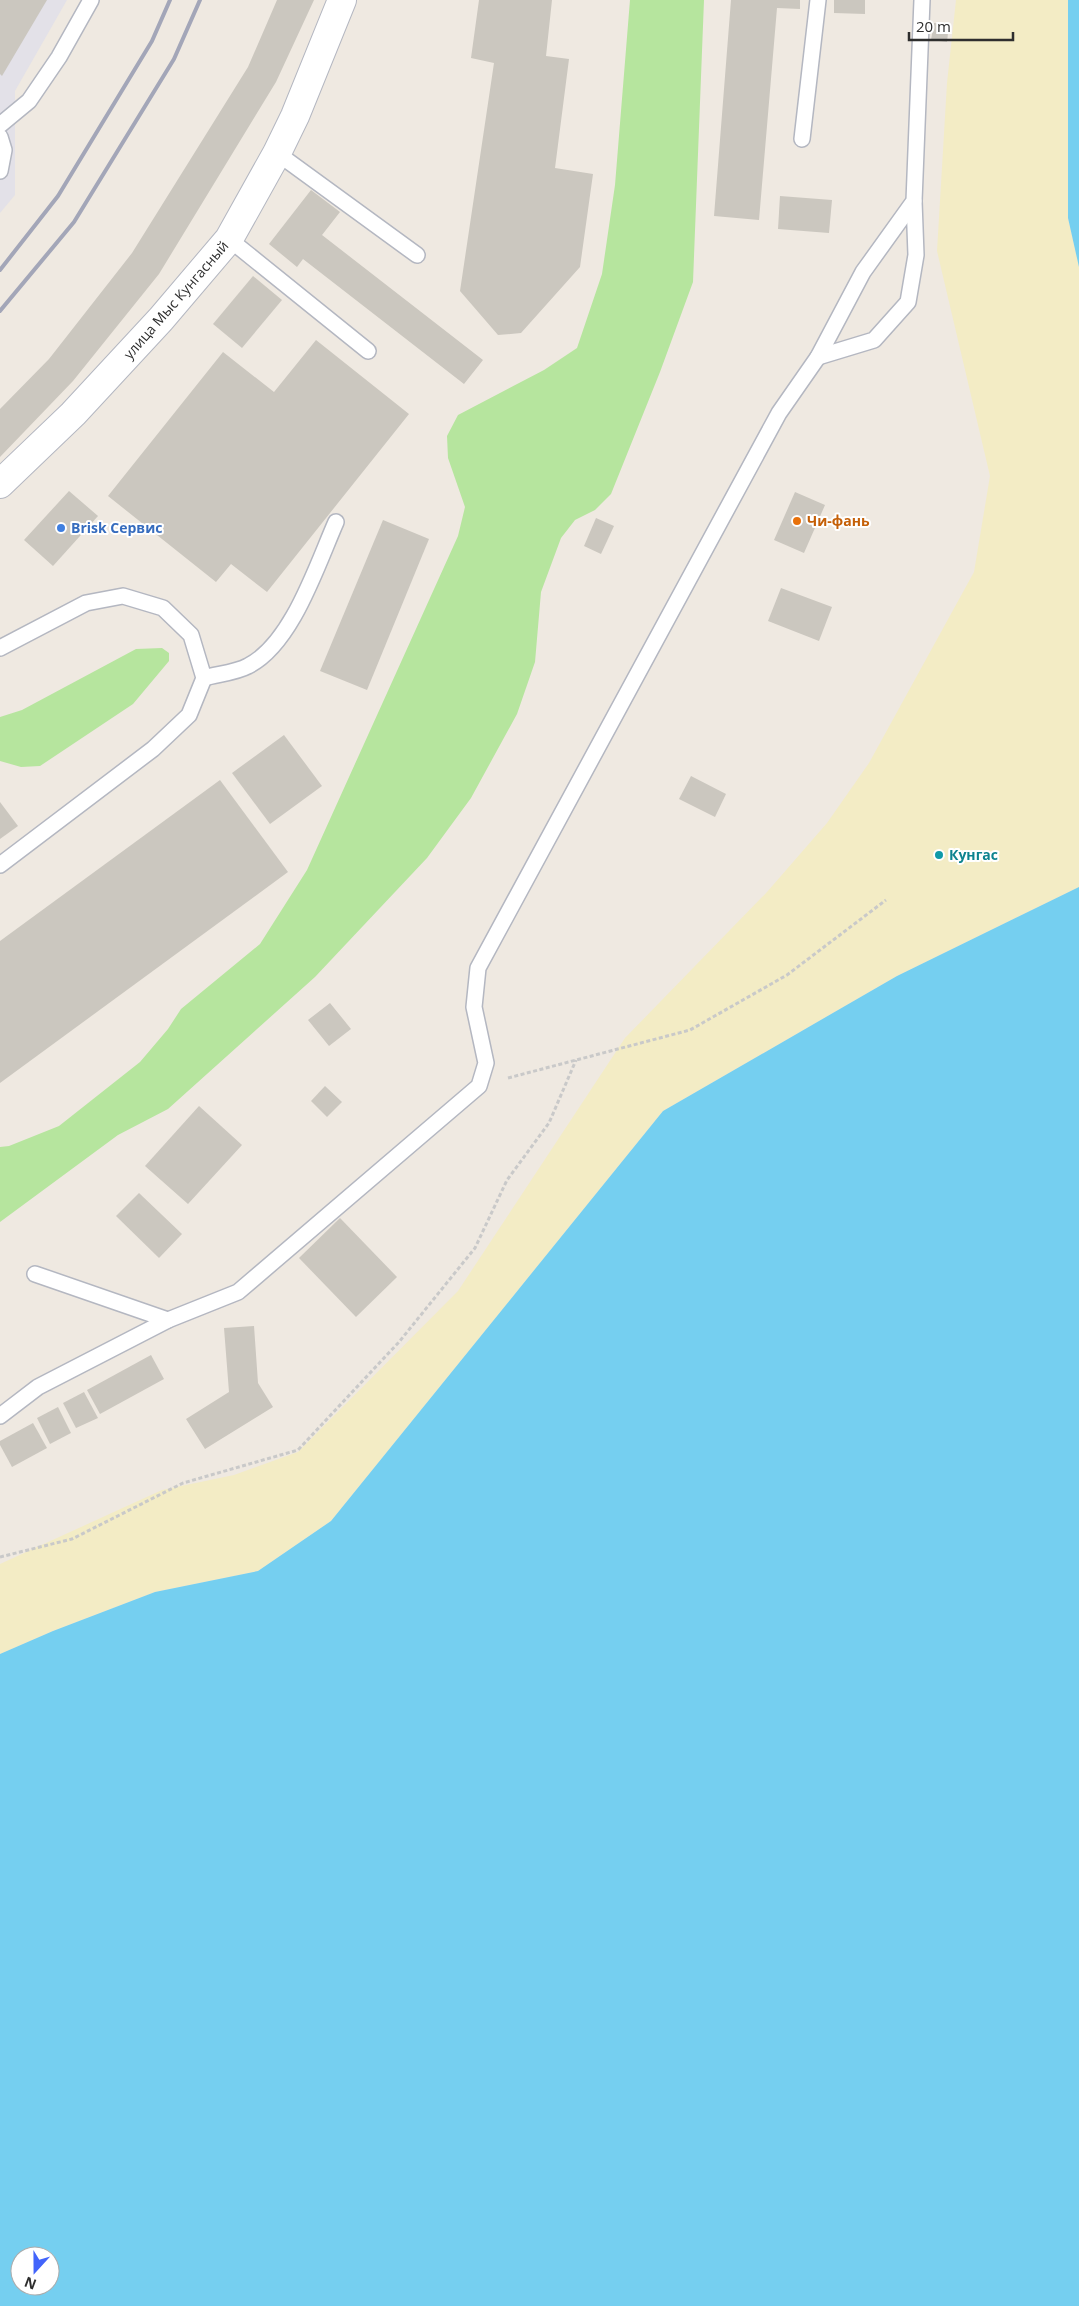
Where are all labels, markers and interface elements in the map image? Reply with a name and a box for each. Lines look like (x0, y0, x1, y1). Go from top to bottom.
scale bar (909, 10, 1013, 42)
text: 20 m (916, 16, 951, 36)
street label: улица Мыс Кунгасный (119, 236, 232, 363)
place label: Чи-фань (807, 511, 870, 530)
marker: Чи-фань (791, 515, 803, 527)
place label: Brisk Сервис (71, 518, 162, 537)
marker: Brisk Сервис (55, 522, 67, 534)
place label: Кунгас (949, 845, 998, 864)
marker: Кунгас (933, 849, 945, 861)
north arrow (10, 2246, 60, 2296)
text: N (21, 2273, 39, 2295)

